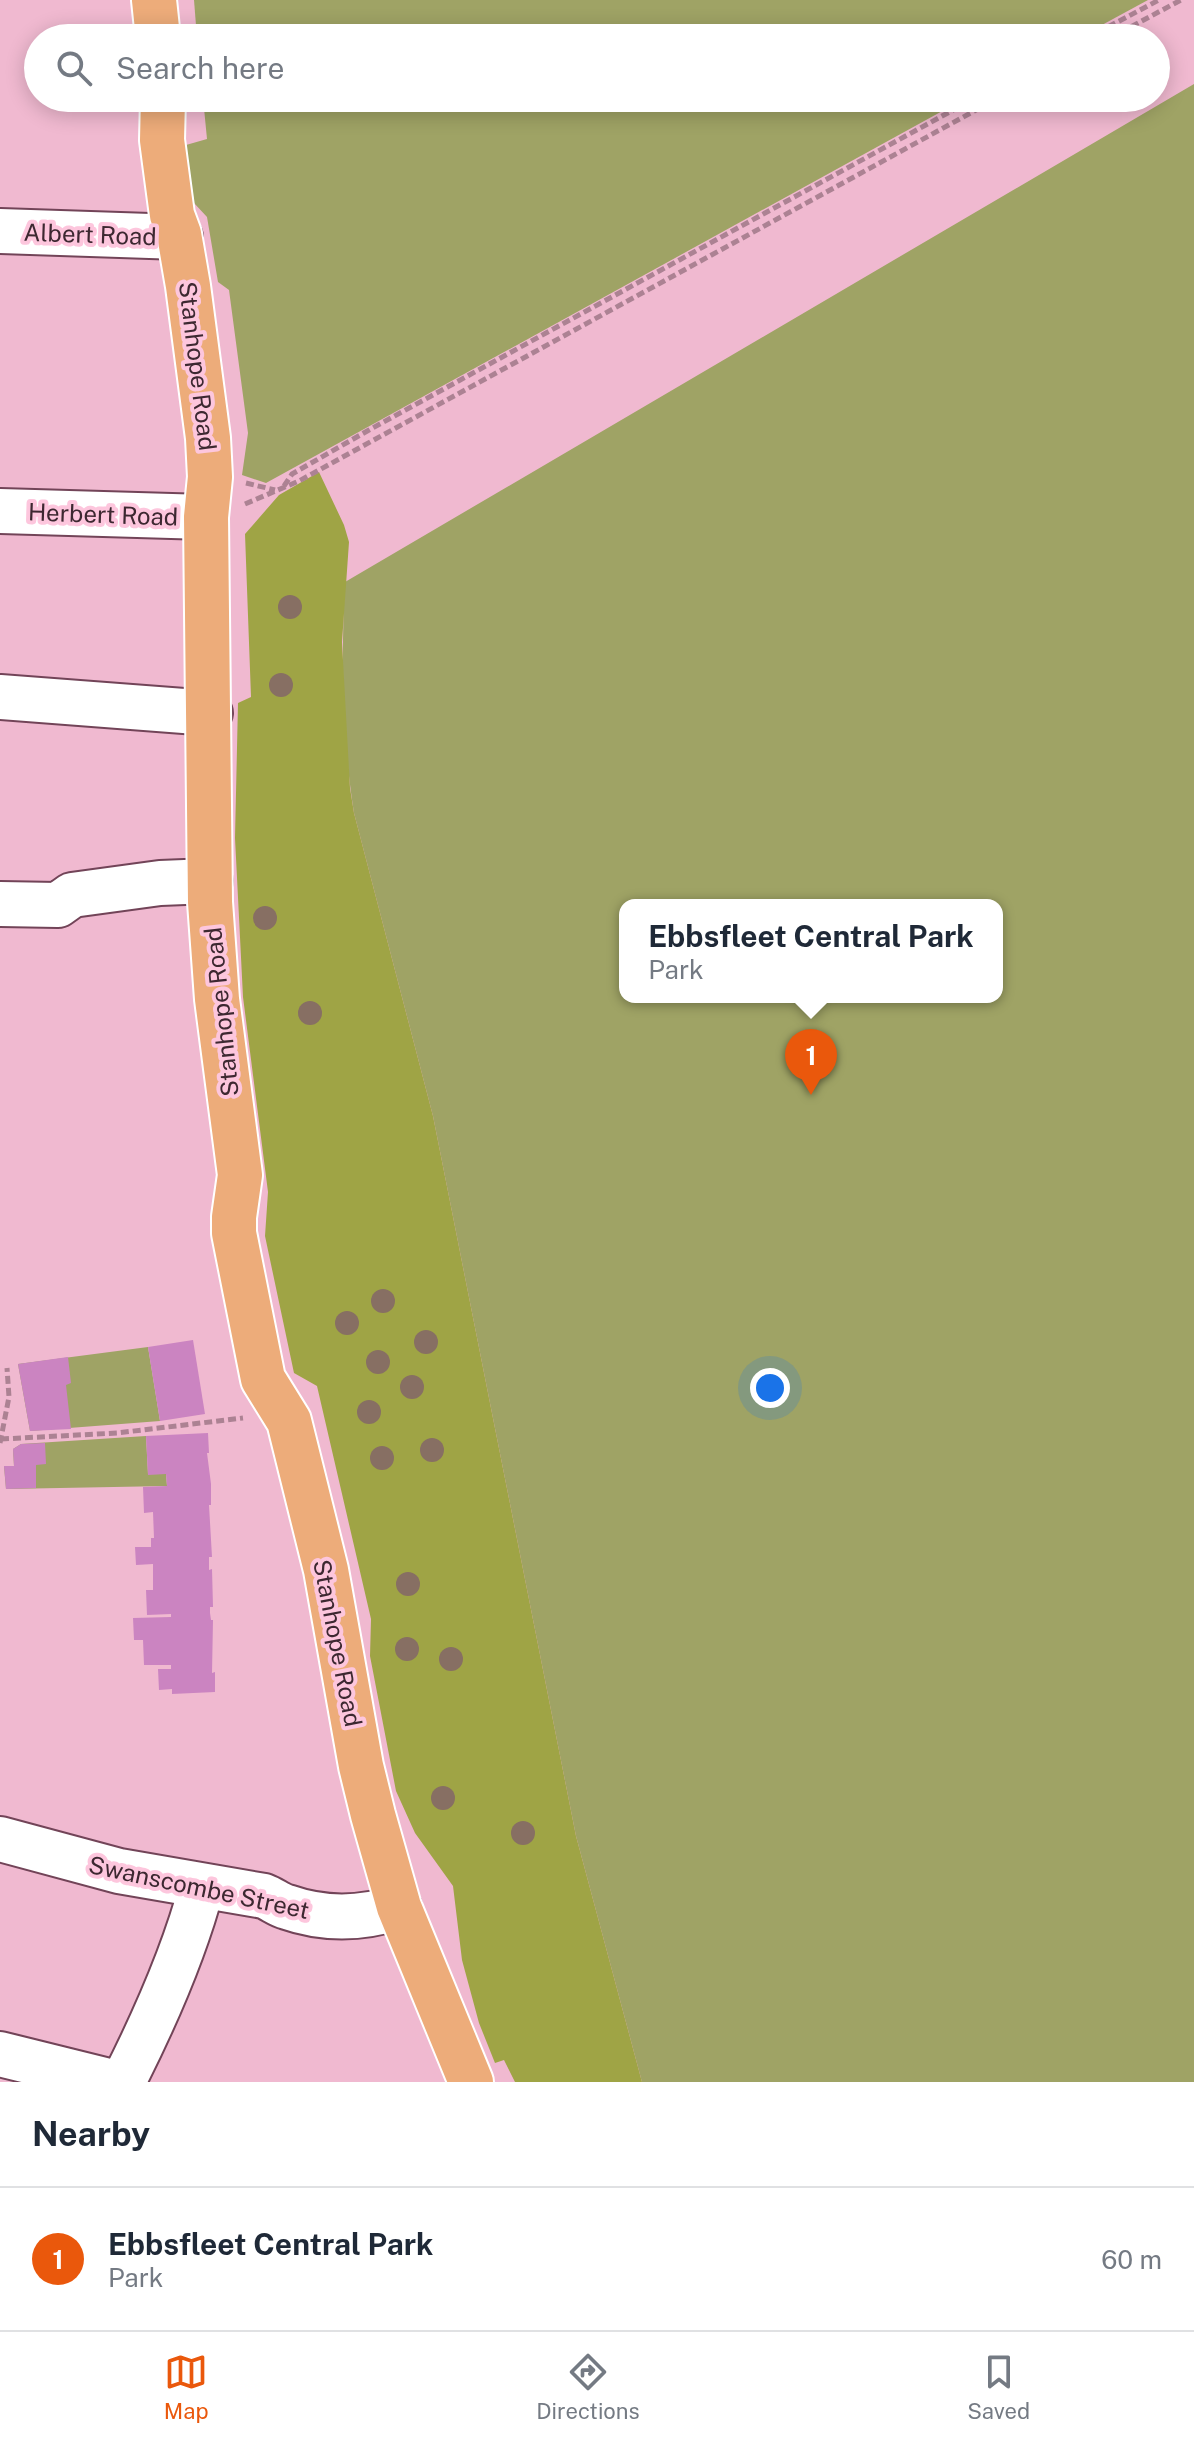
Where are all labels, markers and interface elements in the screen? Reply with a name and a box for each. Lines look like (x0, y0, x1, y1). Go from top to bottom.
search box (24, 24, 1170, 112)
icon: search (52, 46, 96, 90)
text: Search here (116, 50, 284, 86)
street label: Albert Road (23, 218, 157, 250)
street label: Stanhope Road (174, 280, 222, 452)
street label: Herbert Road (27, 497, 179, 531)
popup (619, 899, 1003, 1003)
text: Ebbsfleet Central Park (648, 918, 974, 954)
street label: Stanhope Road (198, 926, 244, 1098)
text: Park (648, 954, 704, 985)
pin: 1 (785, 1029, 837, 1095)
your location (750, 1368, 790, 1408)
street label: Stanhope Road (308, 1557, 368, 1729)
street label: Swanscombe Street (86, 1850, 312, 1924)
text: Nearby (32, 2114, 150, 2154)
text: Ebbsfleet Central Park (108, 2226, 433, 2262)
text: 1 (52, 2244, 64, 2275)
text: 60 m (1101, 2244, 1162, 2275)
text: Park (108, 2262, 163, 2293)
tab: Map (164, 2350, 209, 2424)
tab: Directions (536, 2350, 640, 2424)
tab: Saved (967, 2350, 1030, 2424)

